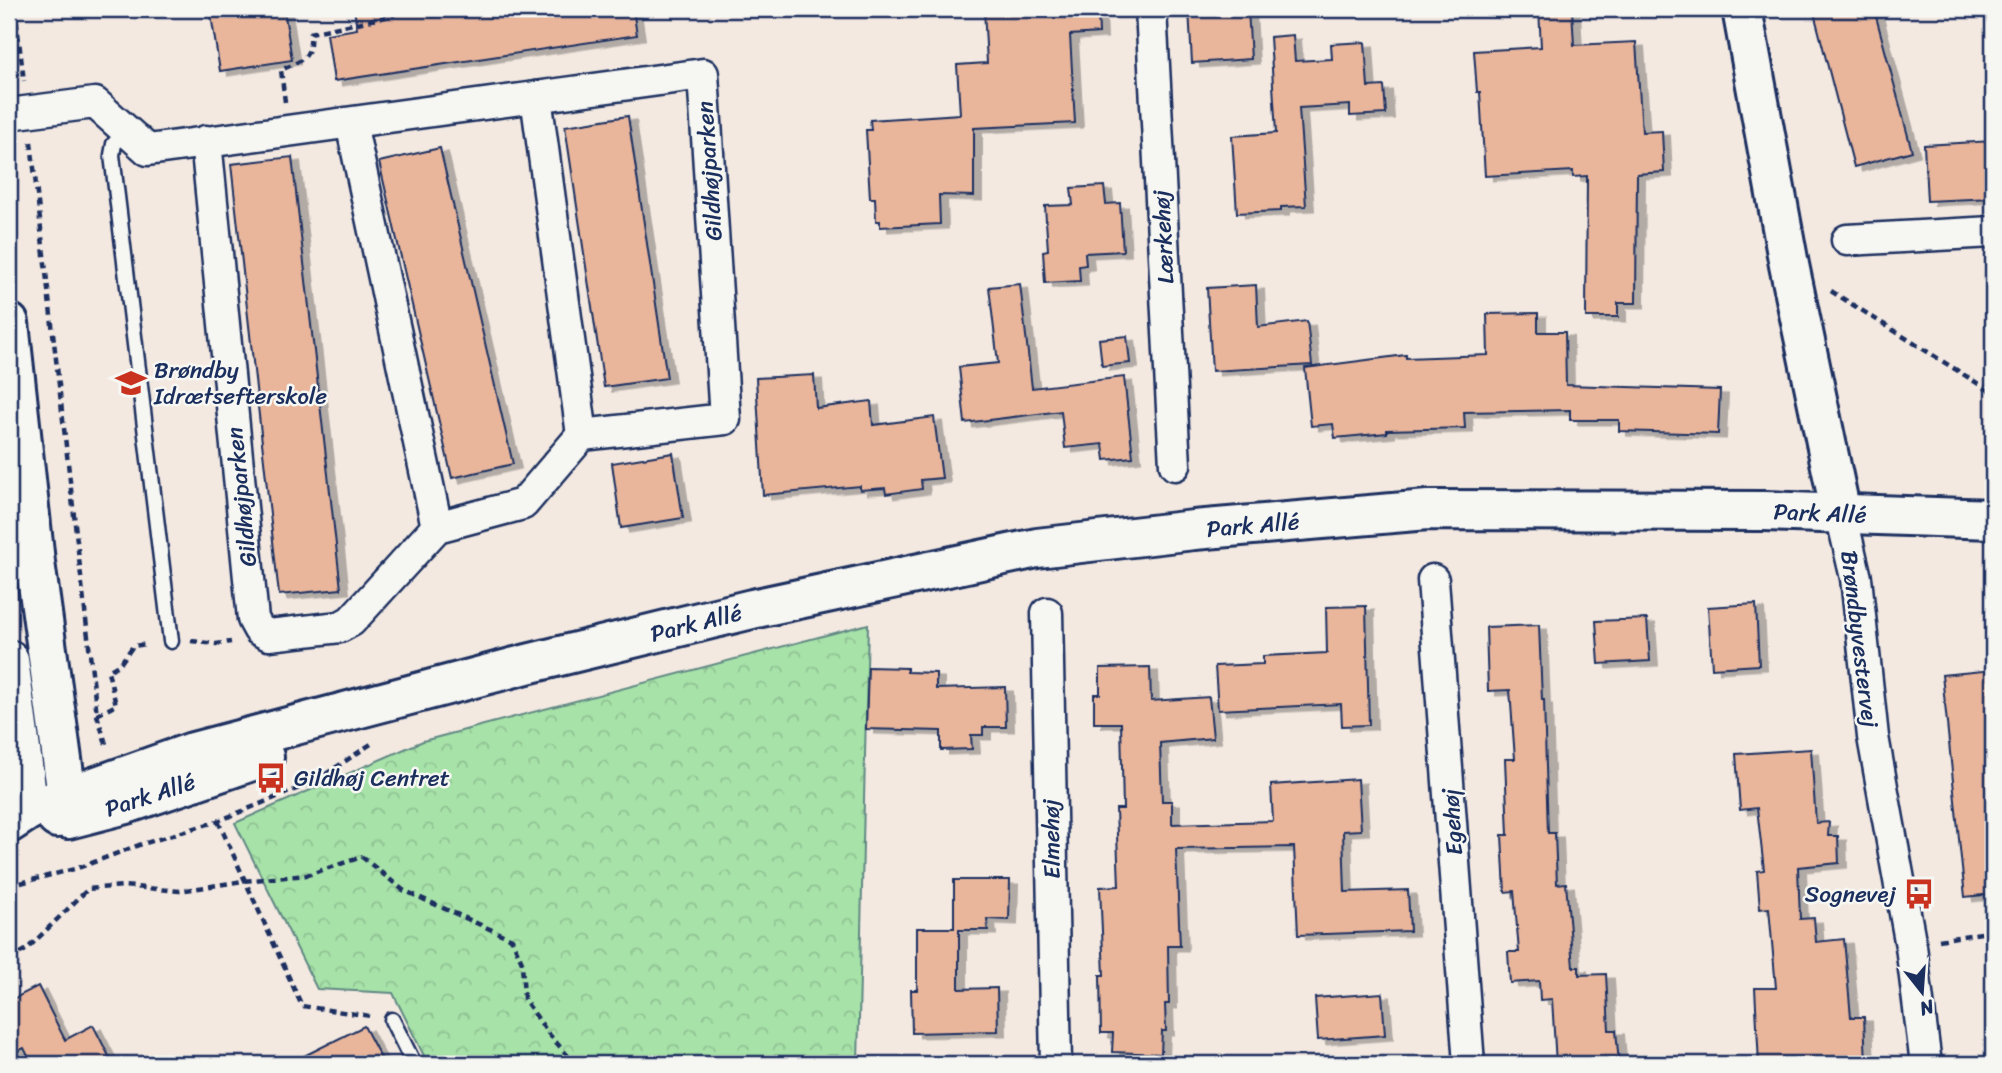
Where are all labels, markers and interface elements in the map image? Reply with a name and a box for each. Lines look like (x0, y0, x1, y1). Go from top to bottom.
street label: Gildhøjparken (684, 100, 735, 242)
street label: Lærkehøj (1141, 188, 1186, 285)
place label: Brøndby Idrætsefterskole (153, 350, 327, 417)
school or university icon: Brøndby Idrætsefterskole (114, 366, 148, 400)
street label: Gildhøjparken (214, 425, 269, 569)
street label: Park Allé (1773, 491, 1867, 536)
street label: Park Allé (1205, 501, 1301, 550)
street label: Brøndbyvestervej (1828, 548, 1891, 731)
street label: Park Allé (646, 592, 746, 655)
place label: Gildhøj Centret (294, 758, 450, 799)
bus stop icon: Gildhøj Centret (254, 761, 288, 795)
street label: Park Allé (100, 762, 201, 829)
street label: Egehøj (1430, 786, 1475, 857)
street label: Elmehøj (1030, 798, 1073, 879)
place label: Sognevej (1805, 874, 1897, 915)
bus stop icon: Sognevej (1902, 877, 1936, 911)
north arrow (1886, 958, 1956, 1028)
text: N (1915, 990, 1939, 1026)

